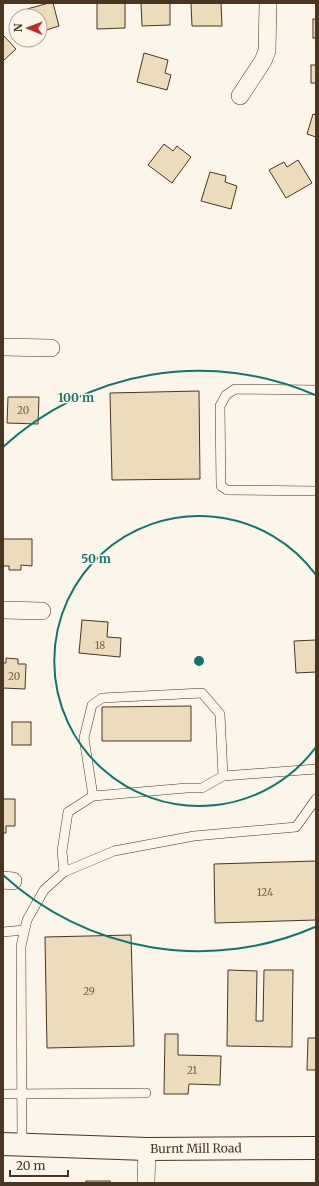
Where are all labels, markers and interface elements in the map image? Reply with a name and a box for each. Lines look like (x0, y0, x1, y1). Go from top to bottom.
north arrow (8, 8, 48, 48)
text: N (11, 23, 25, 32)
text: 100 m (58, 390, 94, 405)
house number: 20 (17, 404, 29, 417)
text: 50 m (81, 551, 111, 566)
house number: 18 (95, 639, 105, 652)
centre of rings (192, 654, 206, 668)
house number: 20 (8, 670, 20, 683)
house number: 124 (257, 886, 273, 899)
house number: 29 (83, 985, 95, 998)
house number: 21 (187, 1064, 198, 1077)
street label: Burnt Mill Road (150, 1140, 242, 1156)
scale bar (10, 1152, 68, 1178)
text: 20 m (16, 1158, 45, 1173)

